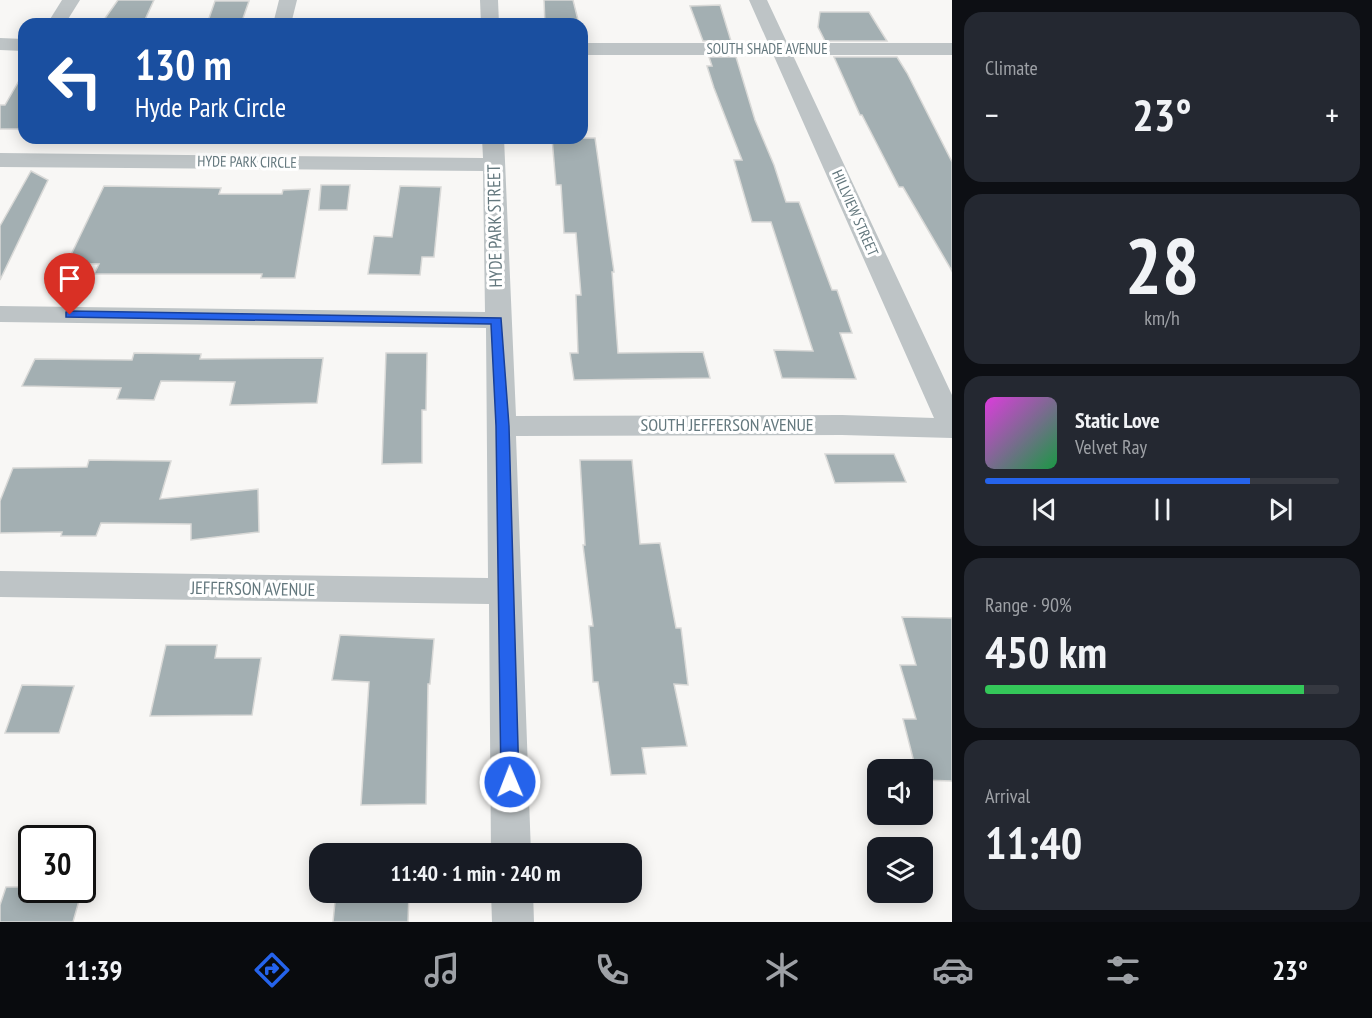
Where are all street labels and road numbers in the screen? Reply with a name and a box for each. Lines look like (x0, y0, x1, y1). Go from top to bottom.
street label: SOUTH SHADE AVENUE (706, 39, 828, 58)
street label: HYDE PARK CIRCLE (197, 151, 297, 172)
street label: HYDE PARK STREET (482, 164, 507, 288)
street label: HILLVIEW STREET (828, 167, 883, 259)
street label: SOUTH JEFFERSON AVENUE (640, 413, 814, 436)
street label: JEFFERSON AVENUE (190, 576, 315, 601)

